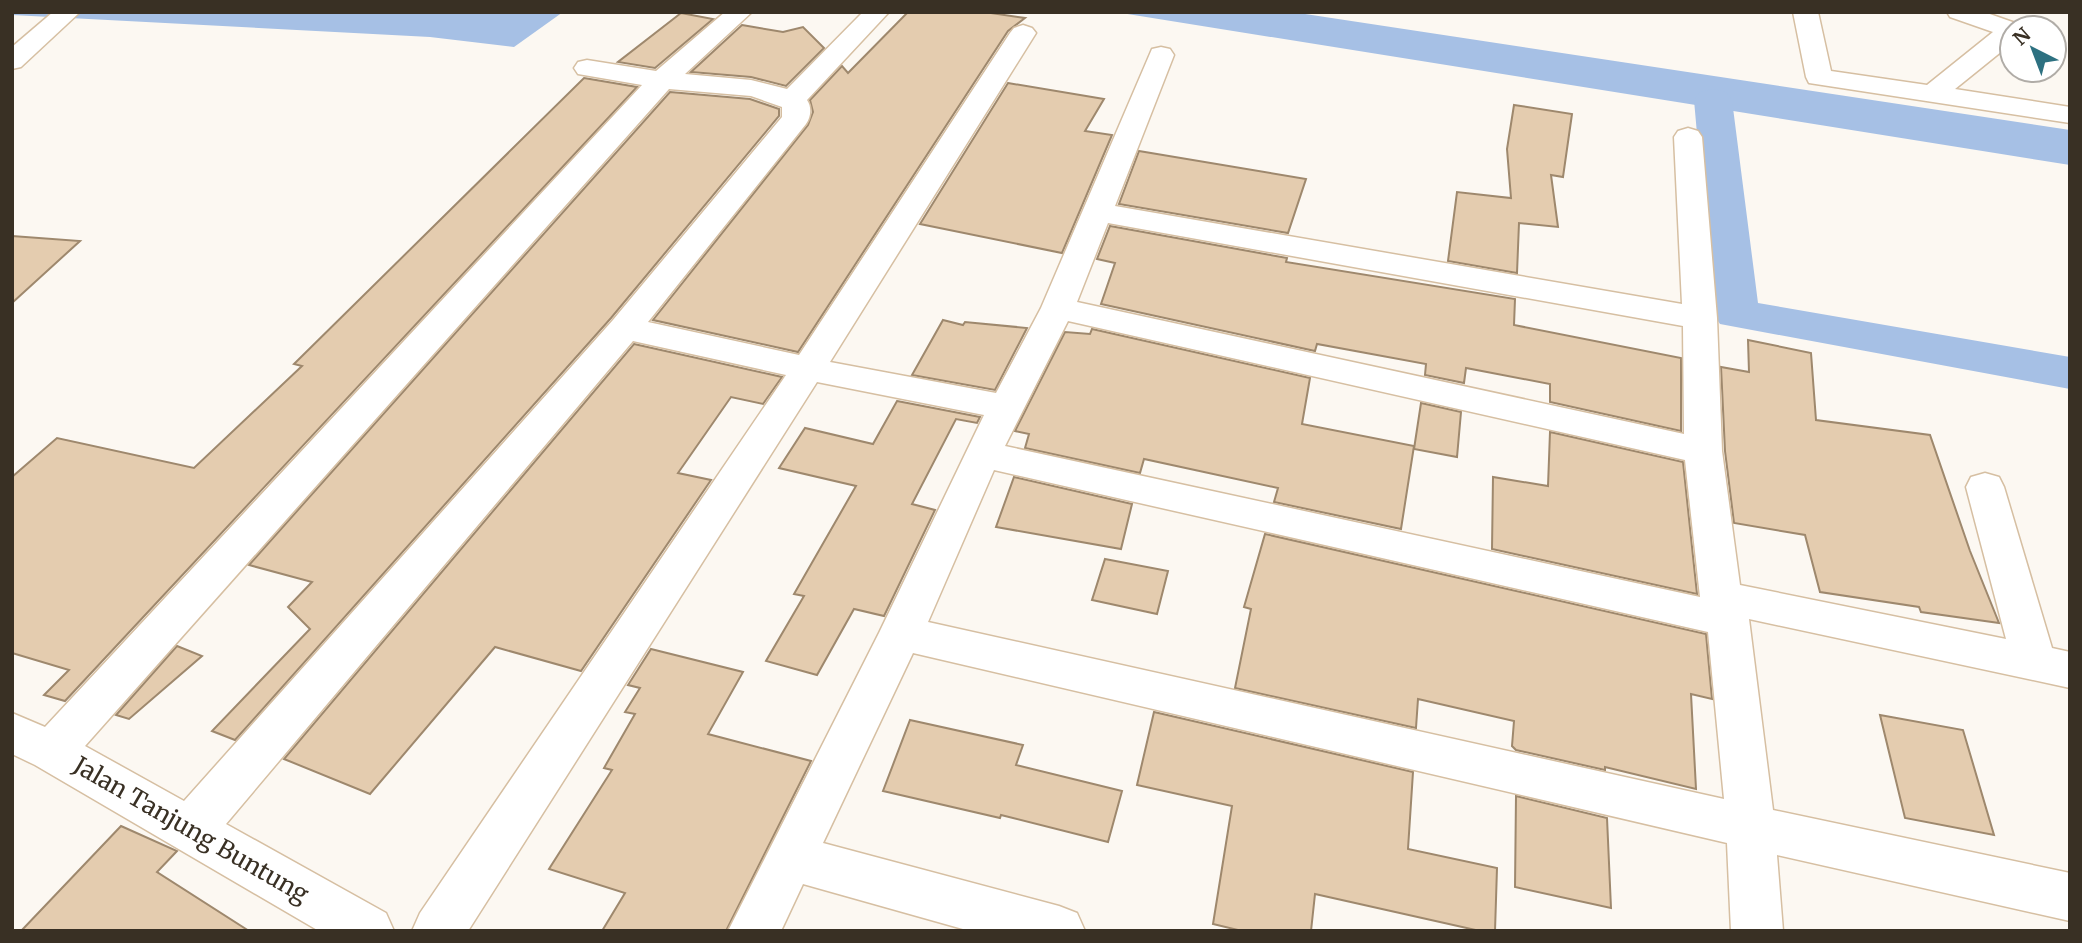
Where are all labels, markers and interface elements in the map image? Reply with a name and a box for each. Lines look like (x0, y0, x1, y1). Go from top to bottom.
north arrow (1998, 14, 2068, 84)
text: N (2008, 22, 2035, 50)
street label: Jalan Tanjung Buntung (67, 749, 315, 910)

